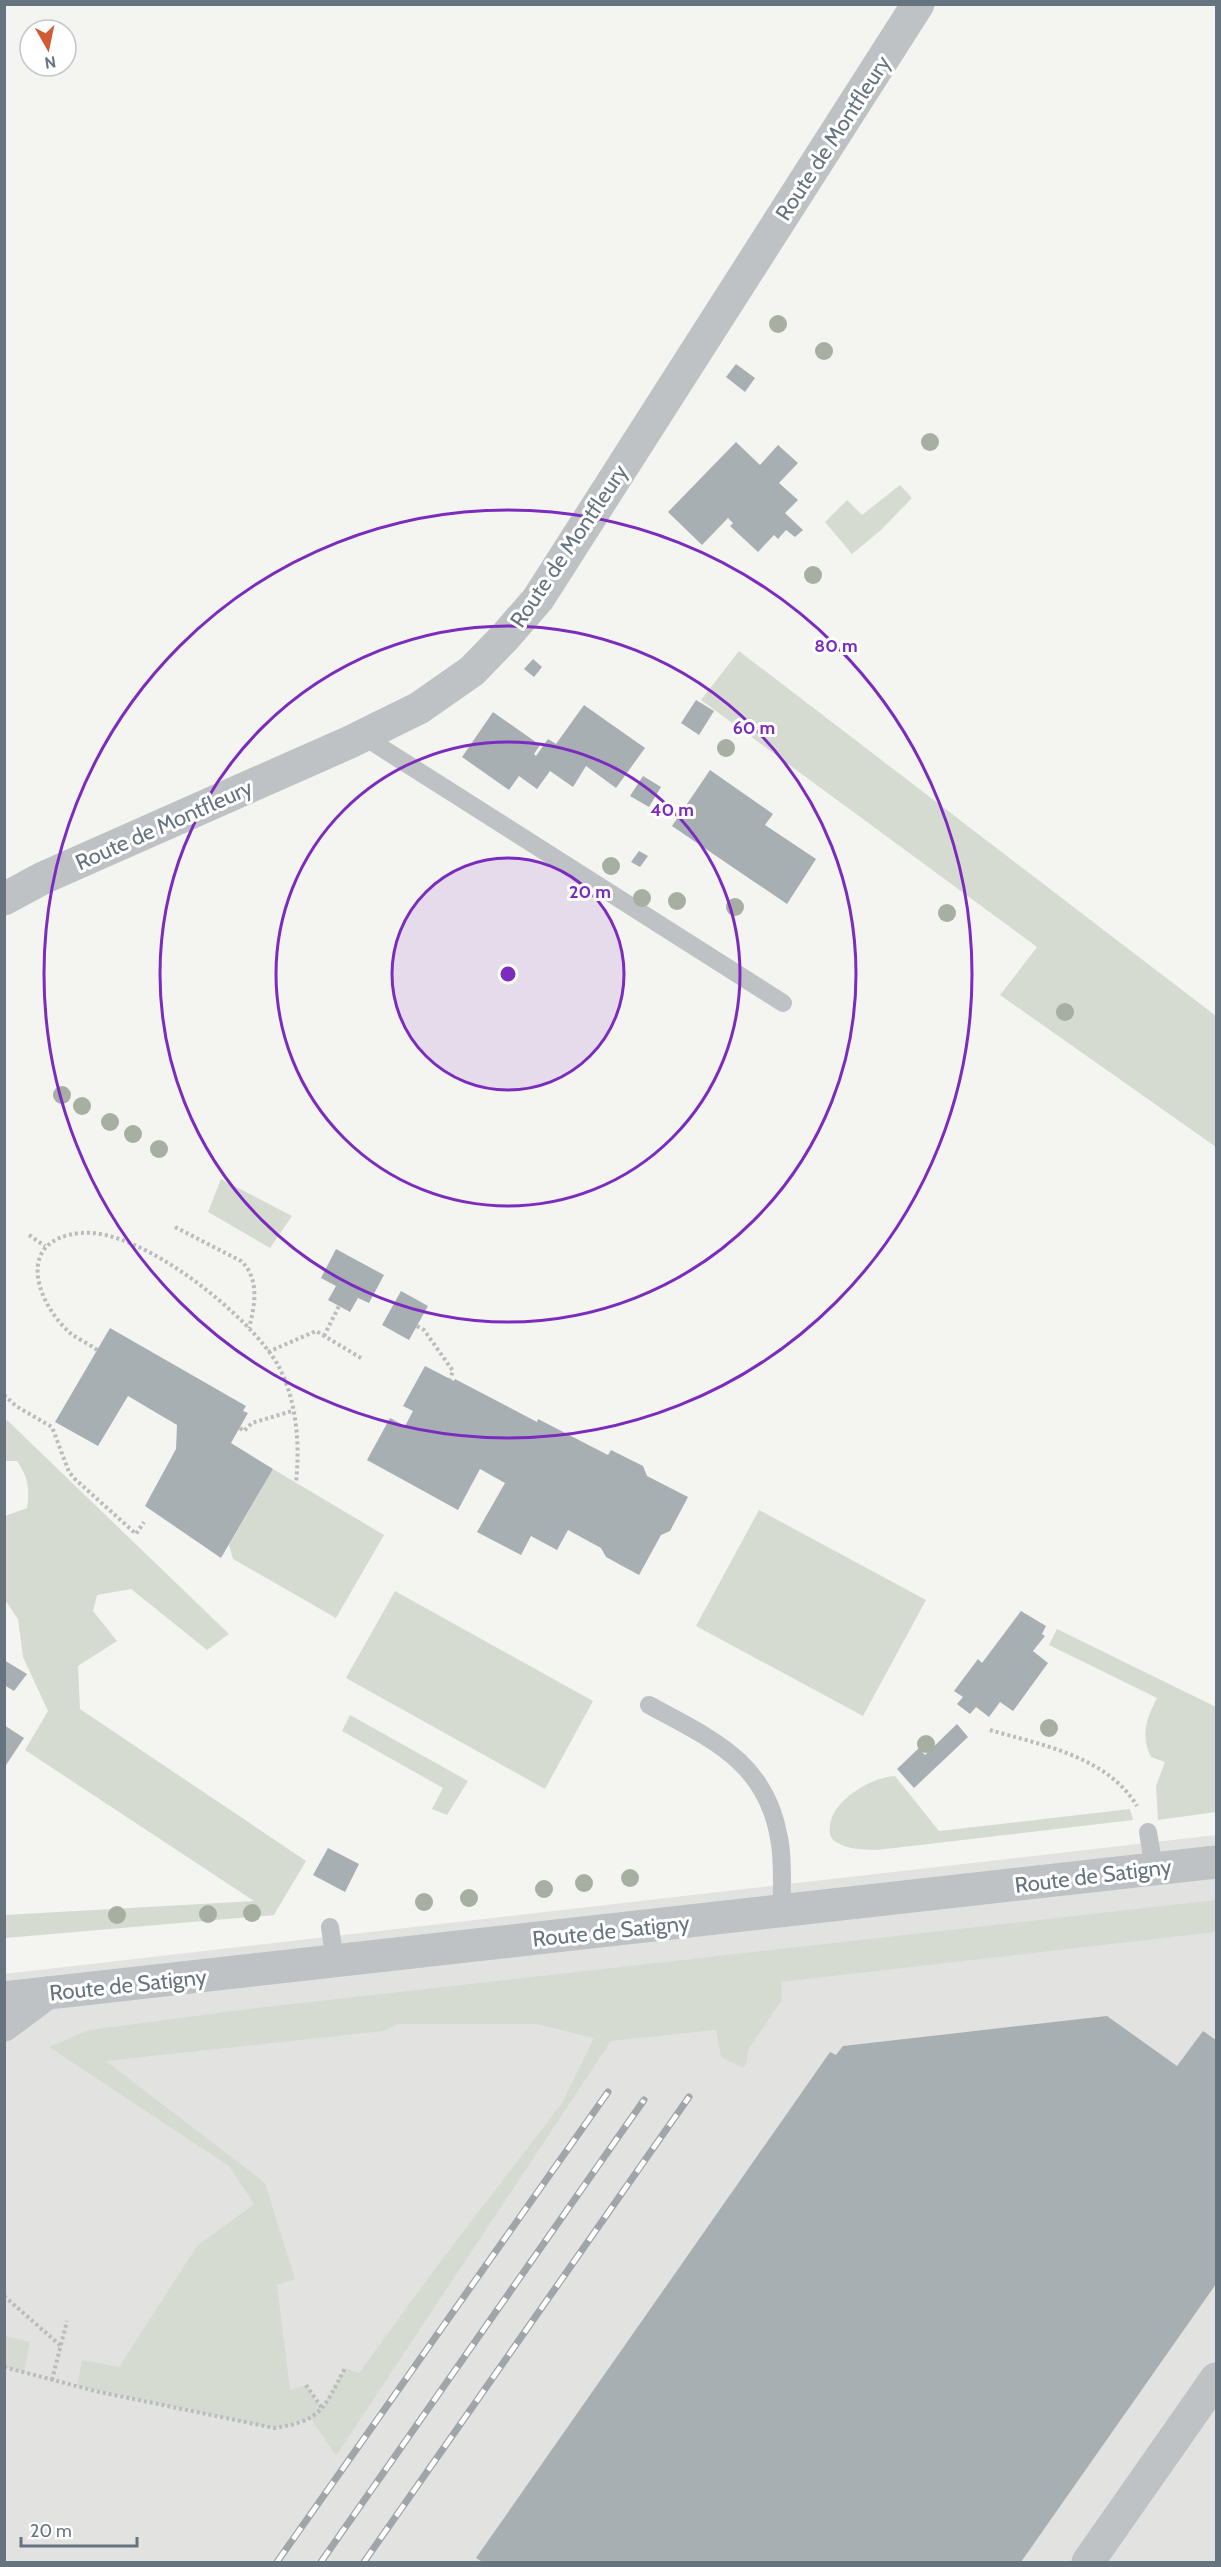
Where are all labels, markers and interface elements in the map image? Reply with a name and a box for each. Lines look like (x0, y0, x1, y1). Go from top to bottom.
north arrow (18, 18, 78, 78)
street label: Route de Montfleury (770, 51, 896, 225)
text: N (43, 52, 57, 73)
street label: Route de Montfleury (504, 459, 634, 633)
text: 80 m (814, 635, 858, 657)
text: 60 m (733, 717, 775, 739)
street label: Route de Montfleury (71, 774, 257, 876)
text: 40 m (650, 799, 694, 821)
text: 20 m (569, 881, 611, 903)
centre of rings (498, 964, 518, 984)
street label: Route de Satigny (1013, 1853, 1173, 1899)
street label: Route de Satigny (531, 1909, 691, 1953)
street label: Route de Satigny (48, 1963, 208, 2007)
scale bar (21, 2510, 136, 2548)
text: 20 m (30, 2520, 72, 2542)

